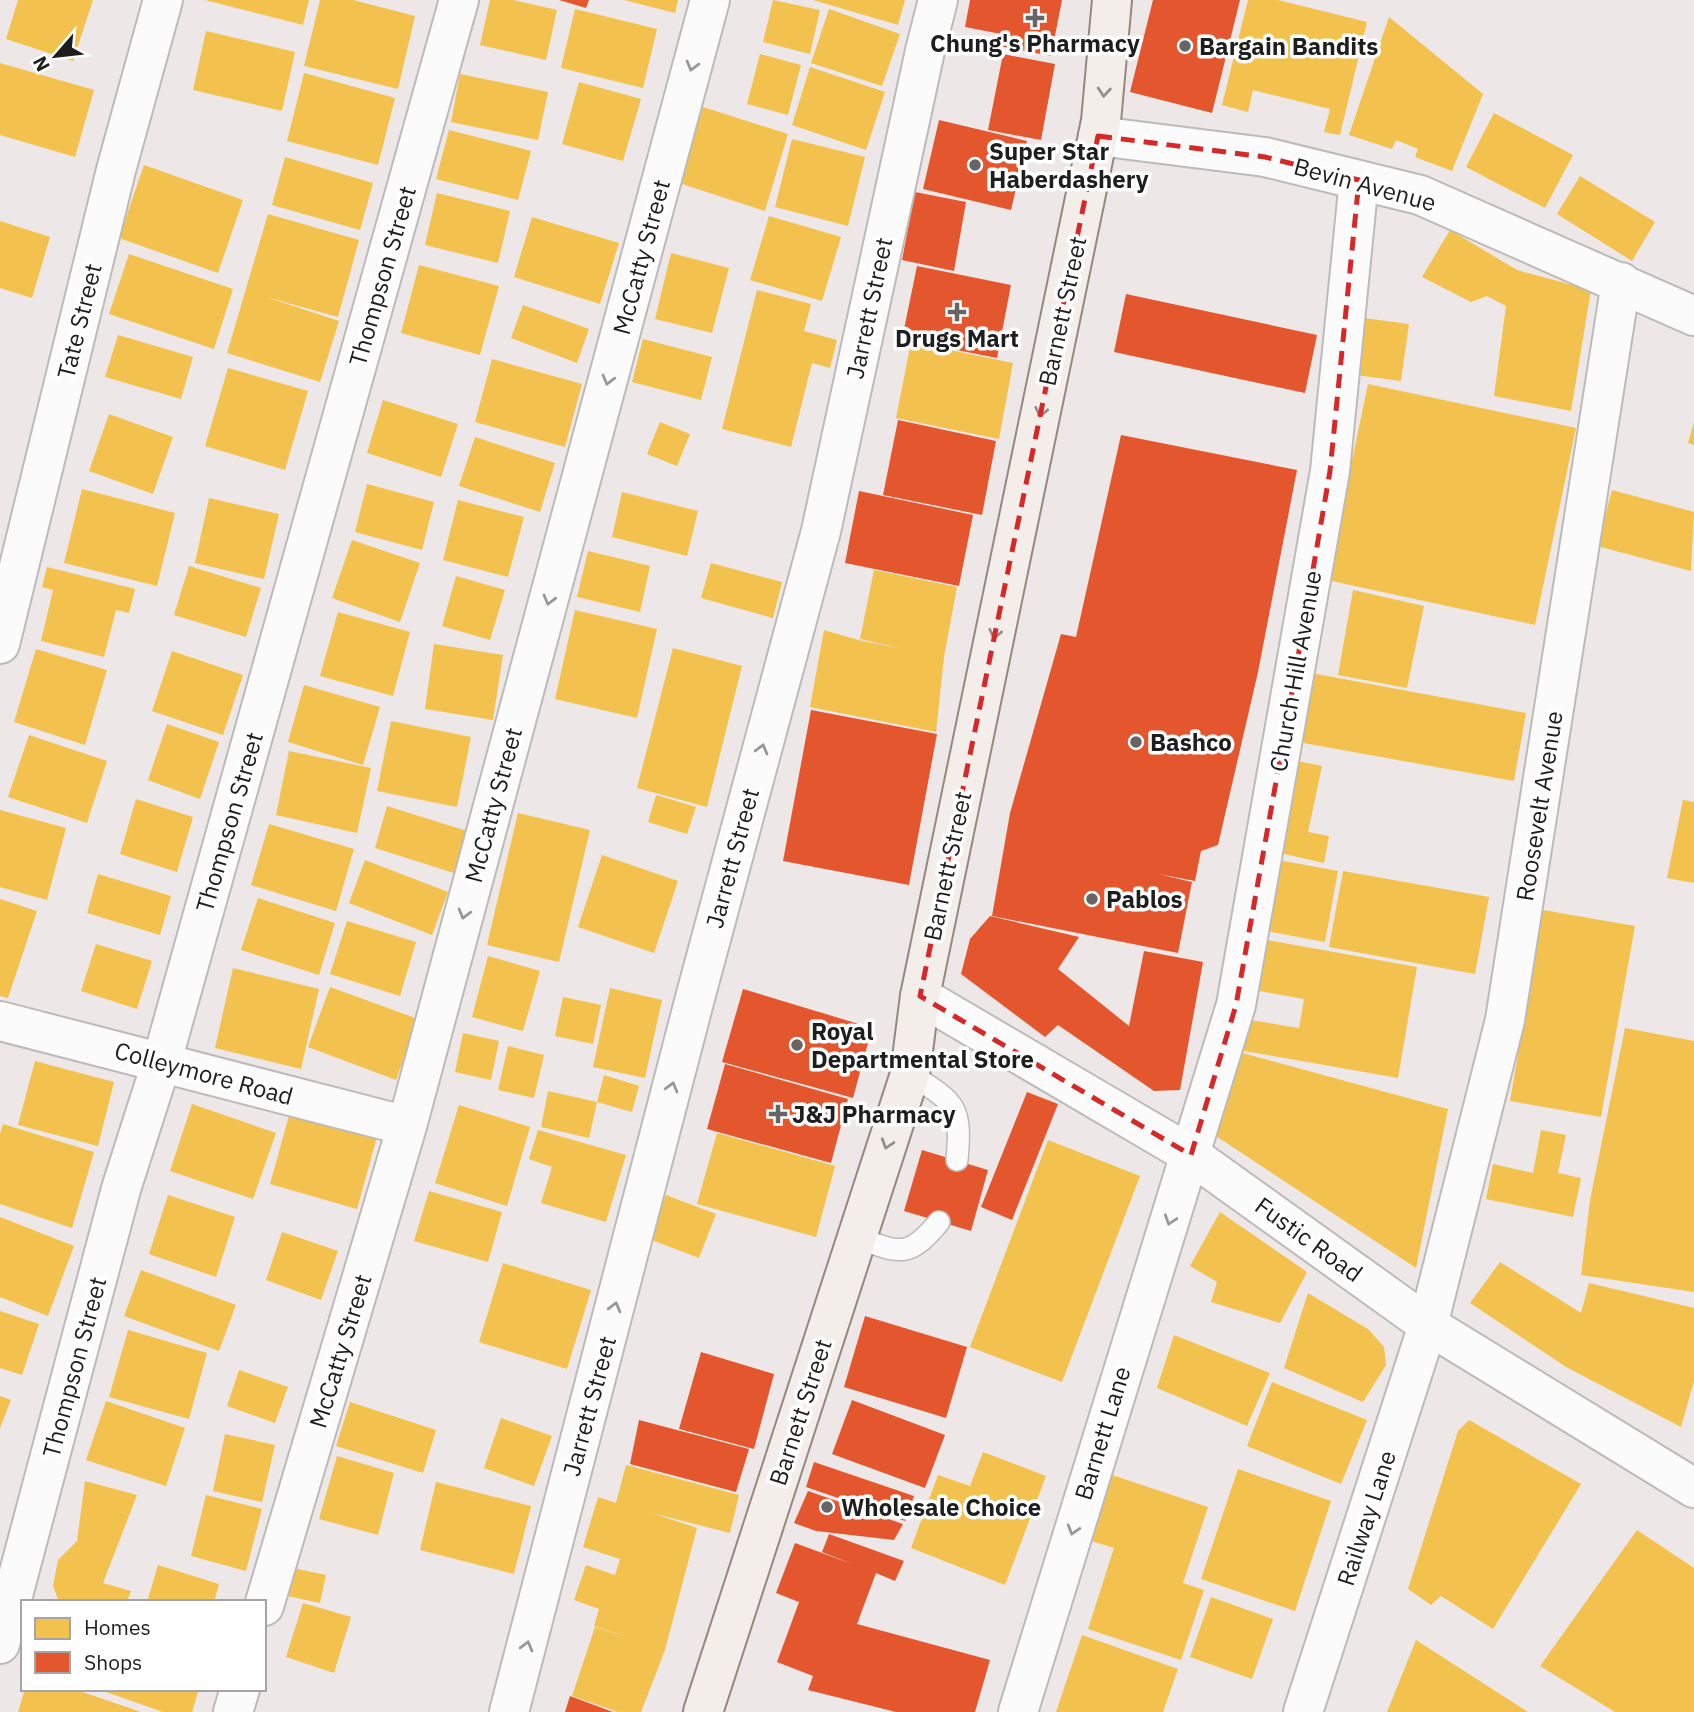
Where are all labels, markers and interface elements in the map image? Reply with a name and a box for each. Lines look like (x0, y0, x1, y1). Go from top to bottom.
marker: Chung's Pharmacy (1027, 10, 1043, 26)
north arrow (21, 21, 91, 91)
place label: Chung's Pharmacy (930, 27, 1140, 59)
place label: Bargain Bandits (1199, 30, 1378, 62)
marker: Bargain Bandits (1177, 38, 1193, 54)
text: N (27, 52, 55, 76)
one-way arrow (686, 60, 701, 72)
one-way arrow (1097, 87, 1112, 98)
place label: Super Star Haberdashery (989, 135, 1149, 195)
street label: Bevin Avenue (1290, 150, 1440, 218)
marker: Super Star Haberdashery (967, 157, 983, 173)
street label: McCatty Street (605, 176, 677, 338)
street label: Thompson Street (341, 182, 423, 370)
street label: Barnett Street (1031, 233, 1093, 389)
street label: Jarrett Street (838, 234, 900, 382)
street label: Tate Street (49, 260, 109, 382)
marker: Drugs Mart (949, 304, 965, 320)
place label: Drugs Mart (895, 322, 1019, 354)
one-way arrow (602, 374, 616, 386)
one-way arrow (1034, 406, 1049, 418)
street label: Church Hill Avenue (1262, 568, 1328, 774)
one-way arrow (542, 594, 557, 606)
one-way arrow (988, 628, 1003, 640)
street label: Roosevelt Avenue (1508, 709, 1570, 903)
street label: McCatty Street (457, 724, 529, 886)
place label: Bashco (1150, 726, 1232, 758)
street label: Thompson Street (188, 728, 270, 916)
marker: Bashco (1128, 734, 1144, 750)
one-way arrow (754, 743, 768, 755)
street label: Jarrett Street (698, 784, 766, 932)
street label: Barnett Street (916, 788, 978, 944)
place label: Pablos (1106, 883, 1183, 915)
marker: Pablos (1084, 891, 1100, 907)
one-way arrow (458, 908, 472, 920)
place label: Royal Departmental Store (811, 1015, 1034, 1075)
street label: Colleymore Road (111, 1034, 297, 1112)
marker: Royal Departmental Store (789, 1037, 805, 1053)
one-way arrow (664, 1081, 678, 1093)
place label: J&J Pharmacy (792, 1098, 956, 1130)
marker: J&J Pharmacy (770, 1106, 786, 1122)
one-way arrow (881, 1137, 895, 1150)
street label: Fustic Road (1249, 1189, 1369, 1289)
one-way arrow (1164, 1213, 1178, 1226)
street label: McCatty Street (301, 1270, 379, 1432)
street label: Thompson Street (34, 1273, 114, 1461)
one-way arrow (606, 1301, 621, 1313)
street label: Jarrett Street (555, 1332, 623, 1480)
street label: Barnett Street (761, 1335, 839, 1489)
street label: Barnett Lane (1067, 1362, 1137, 1504)
street label: Railway Lane (1329, 1446, 1403, 1590)
place label: Wholesale Choice (841, 1491, 1041, 1523)
marker: Wholesale Choice (819, 1499, 835, 1515)
one-way arrow (1066, 1524, 1081, 1536)
legend (21, 1600, 266, 1691)
text: Homes (84, 1613, 151, 1641)
one-way arrow (518, 1640, 533, 1652)
text: Shops (84, 1648, 142, 1676)

